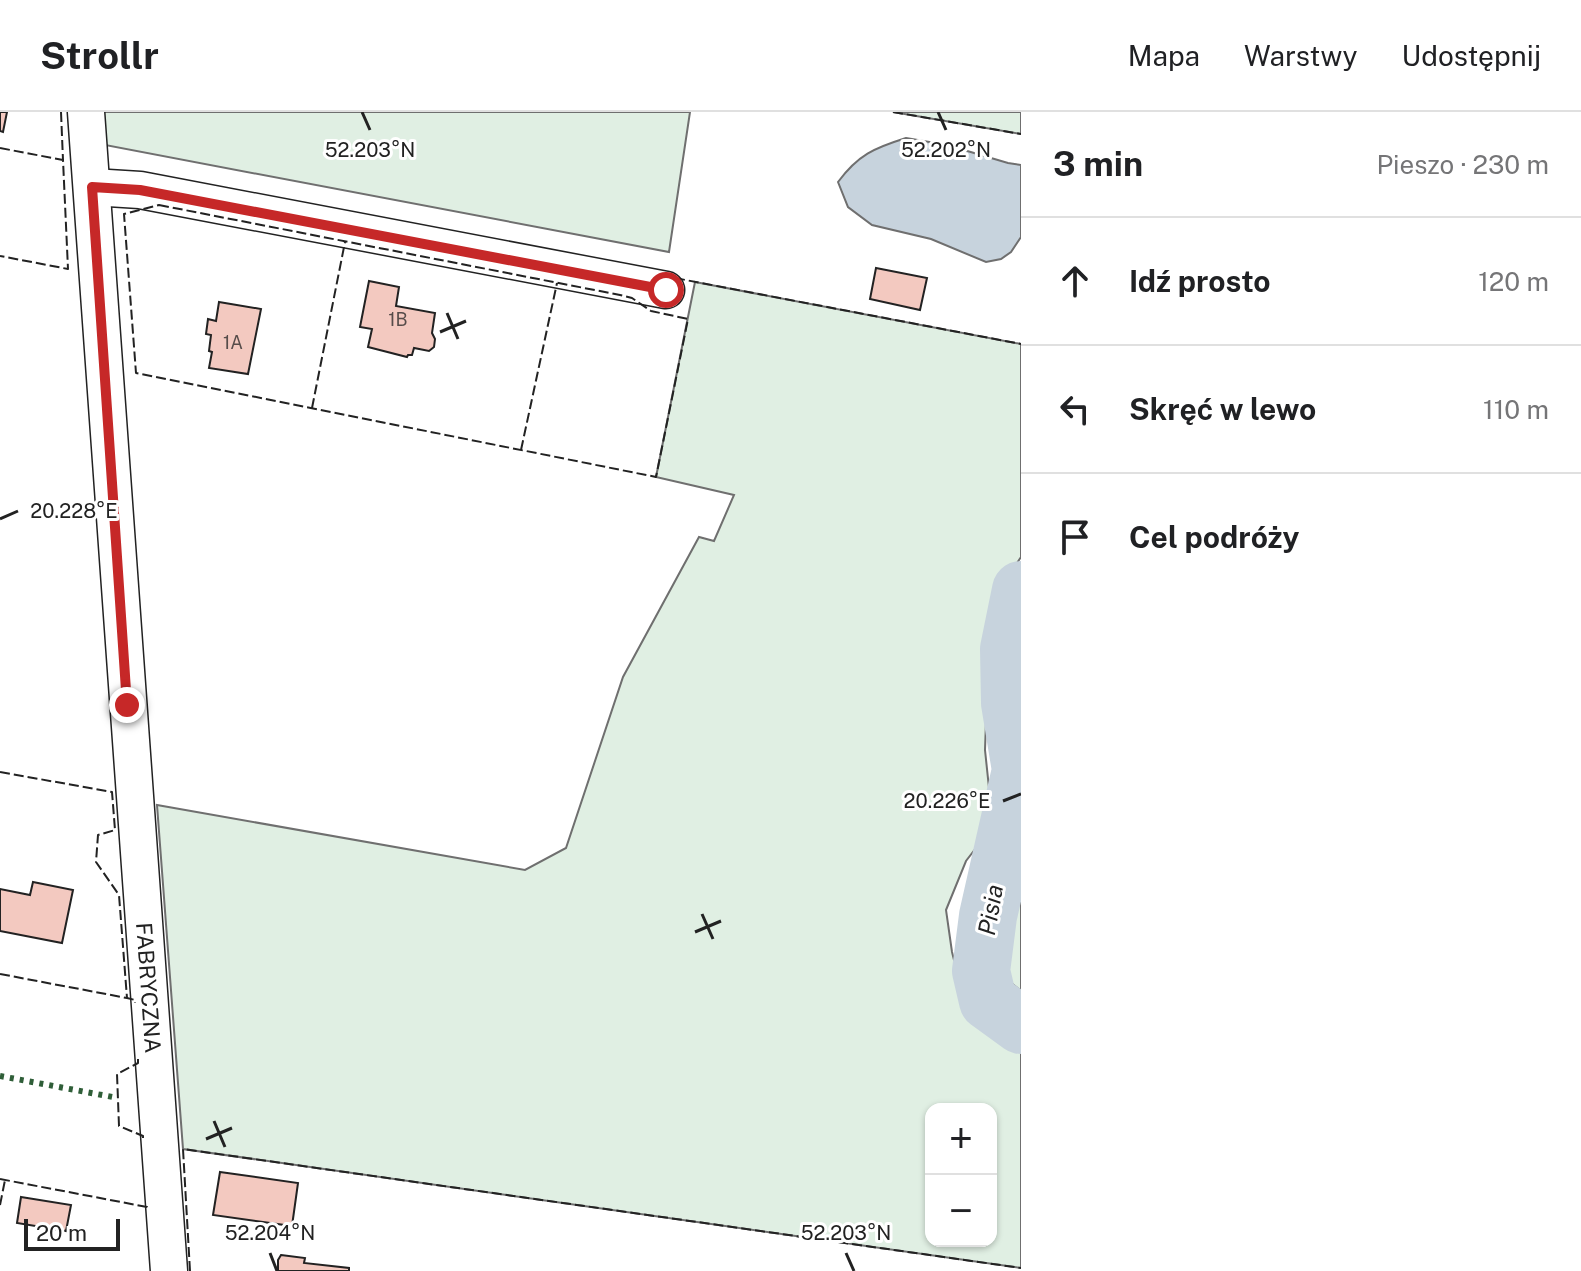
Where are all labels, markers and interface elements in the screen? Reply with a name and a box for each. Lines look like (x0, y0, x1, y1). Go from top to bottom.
text: Strollr (40, 33, 159, 78)
text: Mapa (1128, 39, 1200, 72)
text: Warstwy (1244, 39, 1358, 72)
text: Udostępnij (1402, 39, 1541, 72)
text: 52.203°N (325, 138, 415, 162)
text: 52.202°N (901, 138, 991, 162)
text: 3 min (1053, 144, 1143, 184)
text: Pieszo · 230 m (1377, 149, 1549, 180)
icon: ahead (1053, 259, 1097, 303)
text: Idź prosto (1129, 263, 1270, 299)
text: 120 m (1478, 266, 1549, 297)
route start (648, 272, 684, 308)
house number: 1B (388, 309, 408, 330)
house number: 1A (223, 332, 243, 353)
icon: left (1053, 387, 1097, 431)
text: Skręć w lewo (1129, 391, 1316, 427)
text: 110 m (1483, 394, 1549, 425)
text: 20.228°E (30, 499, 118, 523)
icon: arrive (1053, 515, 1097, 559)
text: Cel podróży (1129, 519, 1299, 555)
route end (109, 687, 145, 723)
text: 20.226°E (903, 789, 991, 813)
water label: Pisia (972, 882, 1008, 937)
street label: FABRYCZNA (131, 922, 166, 1054)
map controls (925, 1103, 997, 1247)
button: + (925, 1103, 997, 1175)
button: − (925, 1175, 997, 1247)
scale bar (24, 1215, 120, 1251)
text: 20 m (36, 1220, 87, 1246)
text: 52.204°N (225, 1221, 315, 1245)
text: 52.203°N (801, 1221, 891, 1245)

